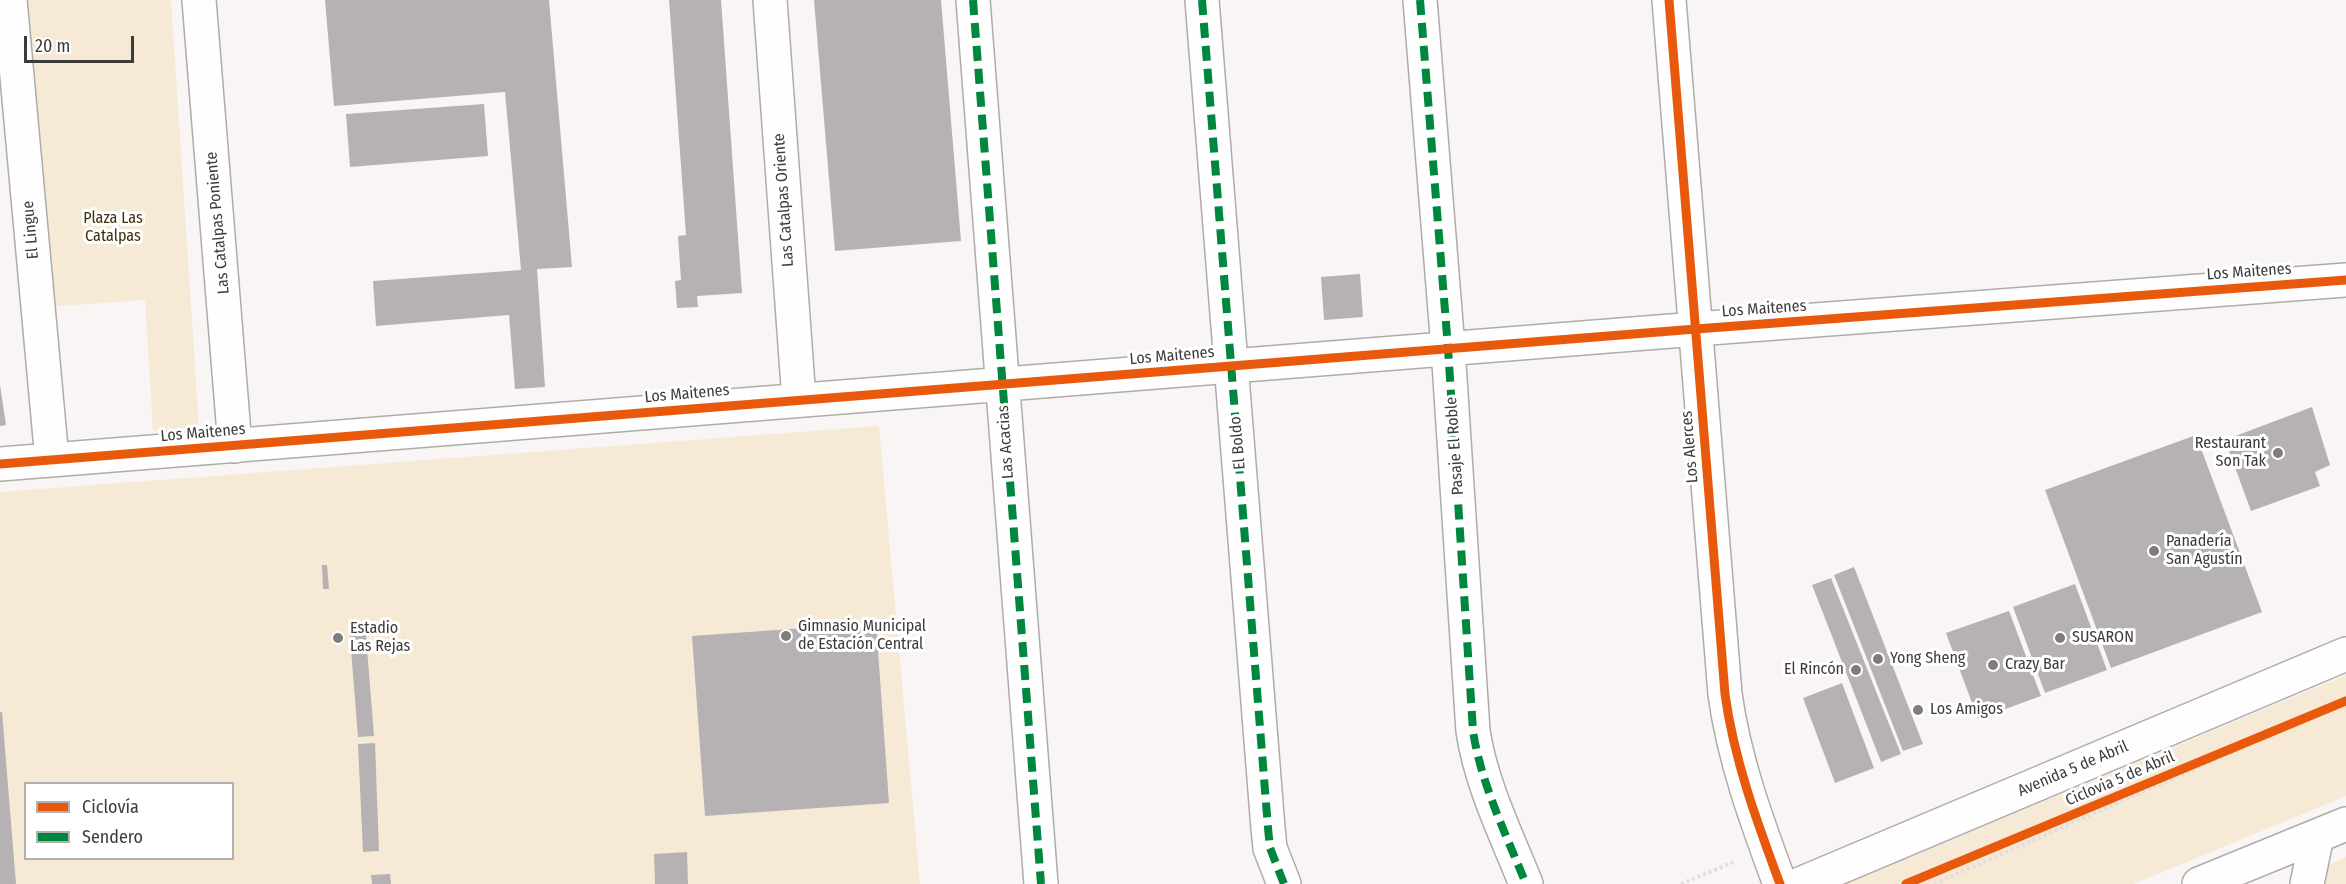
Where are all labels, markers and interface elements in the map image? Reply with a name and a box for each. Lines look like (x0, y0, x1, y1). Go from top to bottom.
scale bar (27, 24, 136, 62)
text: 20 m (35, 35, 70, 57)
street label: Las Catalpas Oriente (770, 133, 798, 267)
street label: Las Catalpas Poniente (202, 151, 234, 295)
street label: El Lingue (19, 200, 43, 260)
park label: Plaza Las Catalpas (83, 209, 143, 247)
street label: Los Maitenes (2206, 259, 2292, 285)
street label: Los Maitenes (1721, 296, 1807, 322)
street label: Los Maitenes (1129, 343, 1215, 369)
street label: Los Maitenes (644, 381, 730, 407)
street label: Pasaje El Roble (1442, 396, 1468, 496)
street label: Las Acacias (994, 405, 1018, 479)
street label: Los Alerces (1677, 410, 1703, 484)
street label: El Boldo (1226, 415, 1250, 471)
street label: Los Maitenes (160, 420, 246, 446)
place label: Restaurant Son Tak (2195, 434, 2266, 472)
marker: Restaurant Son Tak (2271, 446, 2285, 460)
place label: Panadería San Agustín (2166, 532, 2243, 570)
marker: Panadería San Agustín (2147, 544, 2161, 558)
place label: Gimnasio Municipal de Estación Central (798, 617, 926, 655)
place label: Estadio Las Rejas (350, 619, 410, 657)
place label: SUSARON (2072, 628, 2134, 648)
marker: Gimnasio Municipal de Estación Central (779, 629, 793, 643)
marker: Estadio Las Rejas (331, 631, 345, 645)
marker: SUSARON (2053, 631, 2067, 645)
place label: Yong Sheng (1890, 649, 1965, 669)
marker: Yong Sheng (1871, 652, 1885, 666)
place label: Crazy Bar (2005, 655, 2065, 675)
marker: Crazy Bar (1986, 658, 2000, 672)
place label: El Rincón (1784, 660, 1844, 680)
marker: El Rincón (1849, 663, 1863, 677)
place label: Los Amigos (1930, 700, 2003, 720)
marker: Los Amigos (1911, 703, 1925, 717)
street label: Avenida 5 de Abril (2015, 737, 2131, 801)
street label: Ciclovia 5 de Abril (2063, 747, 2177, 811)
legend (24, 782, 234, 860)
text: Ciclovía (82, 796, 139, 818)
text: Sendero (82, 826, 143, 848)

